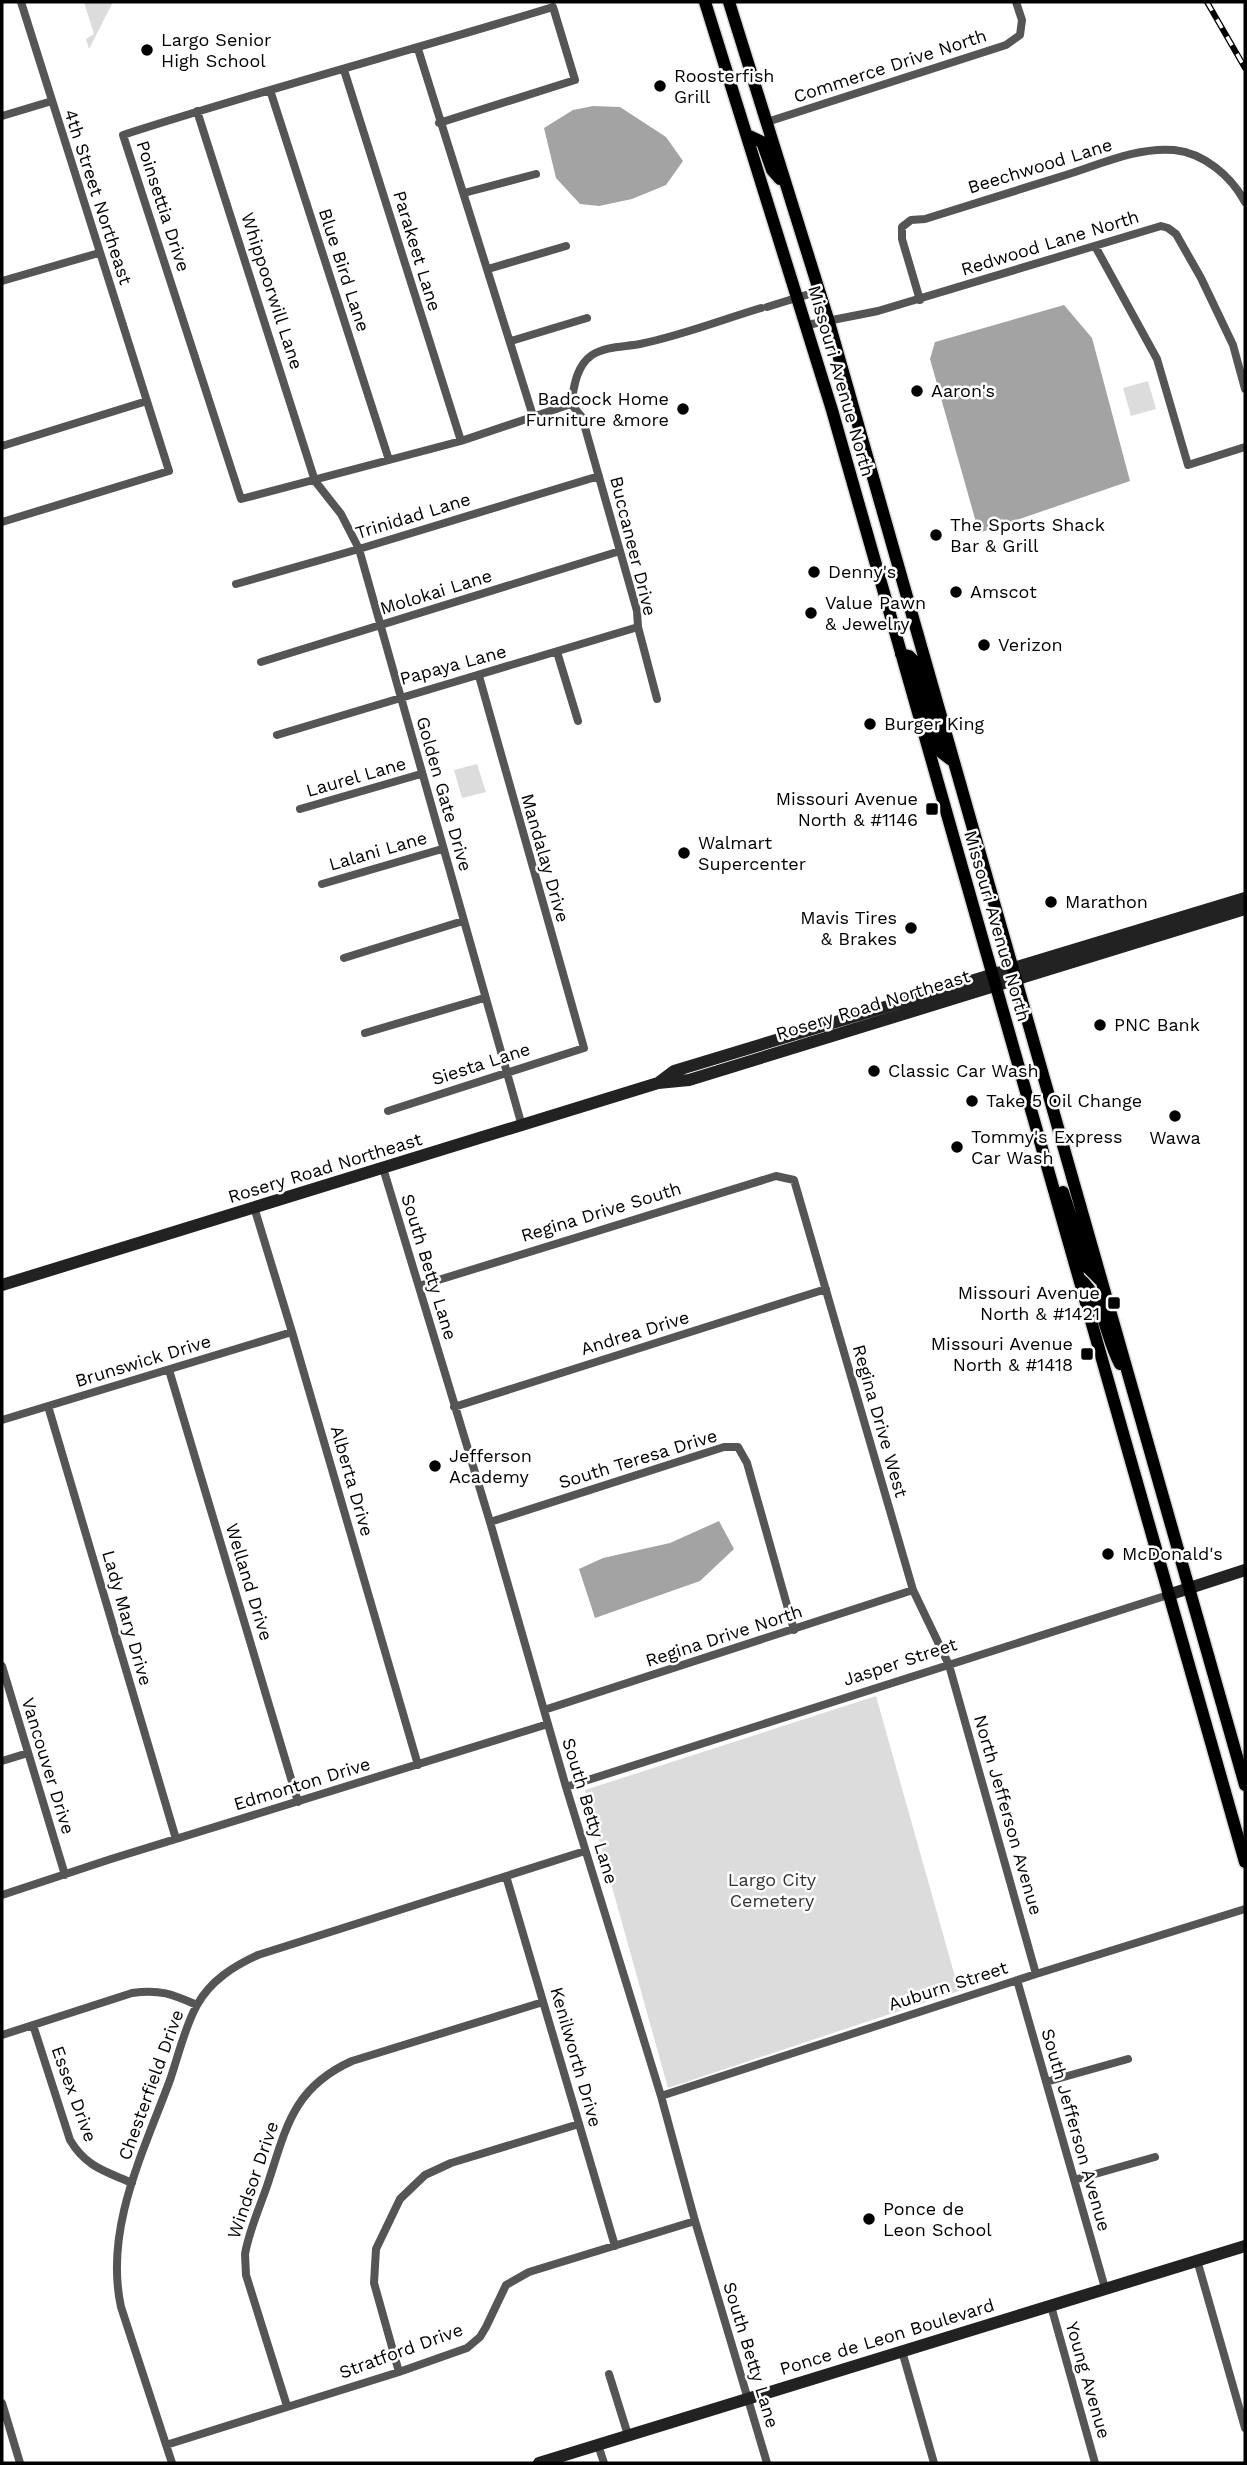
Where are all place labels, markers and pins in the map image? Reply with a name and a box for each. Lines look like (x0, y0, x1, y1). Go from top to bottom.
place label: Largo Senior High School (161, 29, 271, 71)
marker: Largo Senior High School (139, 42, 155, 58)
place label: Roosterfish Grill (674, 65, 775, 107)
marker: Roosterfish Grill (652, 78, 668, 94)
place label: Aaron's (931, 380, 995, 401)
marker: Aaron's (909, 383, 925, 399)
place label: Badcock Home Furniture &more (526, 388, 669, 430)
marker: Badcock Home Furniture &more (675, 401, 691, 417)
place label: The Sports Shack Bar & Grill (950, 514, 1105, 556)
marker: The Sports Shack Bar & Grill (928, 527, 944, 543)
place label: Denny's (828, 561, 896, 582)
marker: Denny's (806, 564, 822, 580)
place label: Amscot (970, 581, 1037, 602)
marker: Amscot (948, 584, 964, 600)
place label: Value Pawn & Jewelry (825, 592, 926, 634)
marker: Value Pawn & Jewelry (803, 605, 819, 621)
place label: Verizon (998, 634, 1063, 655)
marker: Verizon (976, 637, 992, 653)
place label: Burger King (884, 713, 985, 734)
marker: Burger King (862, 716, 878, 732)
place label: Missouri Avenue North & #1146 (776, 788, 918, 830)
marker: Missouri Avenue North & #1146 (924, 801, 940, 817)
place label: Walmart Supercenter (698, 832, 806, 874)
marker: Walmart Supercenter (676, 845, 692, 861)
place label: Marathon (1065, 891, 1148, 912)
marker: Marathon (1043, 894, 1059, 910)
place label: Mavis Tires & Brakes (800, 907, 897, 949)
marker: Mavis Tires & Brakes (903, 920, 919, 936)
place label: PNC Bank (1114, 1014, 1200, 1035)
marker: PNC Bank (1092, 1017, 1108, 1033)
place label: Classic Car Wash (888, 1060, 1039, 1081)
marker: Classic Car Wash (866, 1063, 882, 1079)
place label: Take 5 Oil Change (986, 1090, 1142, 1111)
marker: Take 5 Oil Change (964, 1093, 980, 1109)
marker: Wawa (1167, 1108, 1183, 1124)
place label: Tommy's Express Car Wash (971, 1126, 1122, 1168)
place label: Wawa (1149, 1127, 1201, 1148)
marker: Tommy's Express Car Wash (949, 1139, 965, 1155)
place label: Missouri Avenue North & #1421 (958, 1282, 1100, 1324)
marker: Missouri Avenue North & #1421 (1106, 1295, 1122, 1311)
place label: Missouri Avenue North & #1418 (931, 1333, 1073, 1375)
marker: Missouri Avenue North & #1418 (1079, 1346, 1095, 1362)
place label: Jefferson Academy (449, 1445, 532, 1487)
marker: Jefferson Academy (427, 1458, 443, 1474)
place label: McDonald's (1122, 1543, 1223, 1564)
marker: McDonald's (1100, 1546, 1116, 1562)
place label: Ponce de Leon School (883, 2198, 992, 2240)
marker: Ponce de Leon School (861, 2211, 877, 2227)

